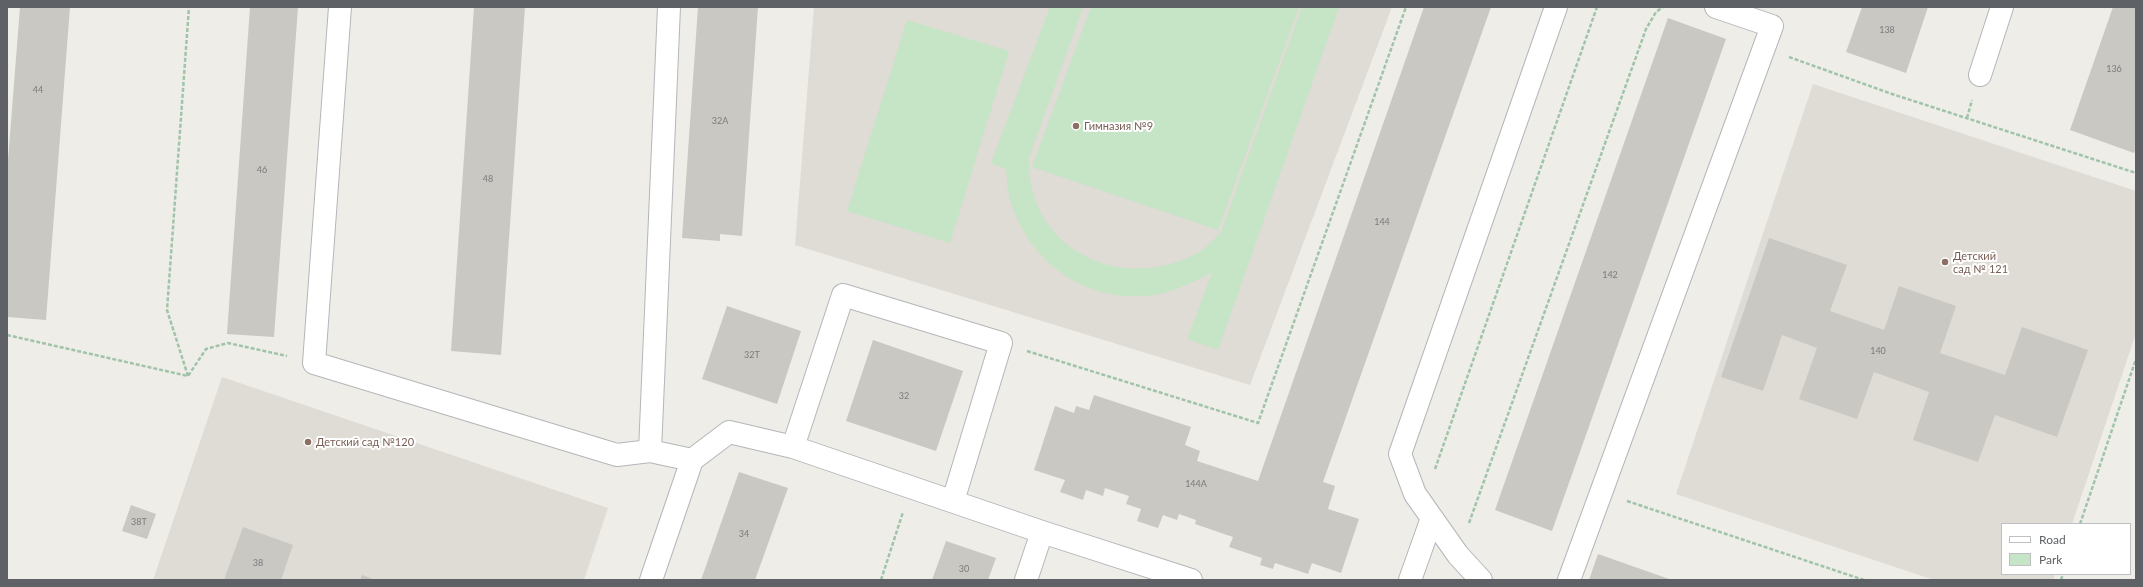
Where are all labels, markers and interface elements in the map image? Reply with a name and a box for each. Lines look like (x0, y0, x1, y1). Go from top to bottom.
house number: 138 (1879, 25, 1895, 35)
house number: 136 (2106, 64, 2122, 74)
house number: 44 (33, 85, 43, 95)
house number: 32А (712, 116, 728, 126)
place label: Гимназия №9 (1084, 119, 1153, 133)
marker: Гимназия №9 (1071, 121, 1081, 131)
house number: 46 (257, 165, 267, 175)
house number: 48 (483, 174, 493, 184)
house number: 144 (1374, 217, 1390, 227)
place label: Детский сад № 121 (1953, 249, 2008, 275)
marker: Детский сад № 121 (1940, 257, 1950, 267)
house number: 142 (1602, 270, 1618, 280)
house number: 140 (1870, 346, 1886, 356)
house number: 32Т (744, 350, 760, 360)
house number: 32 (899, 391, 909, 401)
place label: Детский сад №120 (316, 435, 414, 449)
marker: Детский сад №120 (303, 437, 313, 447)
house number: 144А (1185, 479, 1207, 489)
house number: 38Т (131, 517, 147, 527)
legend (2001, 523, 2131, 575)
house number: 34 (739, 529, 749, 539)
text: Road (2039, 532, 2066, 547)
text: Park (2039, 552, 2062, 567)
house number: 38 (253, 558, 263, 568)
house number: 30 (959, 564, 969, 574)

